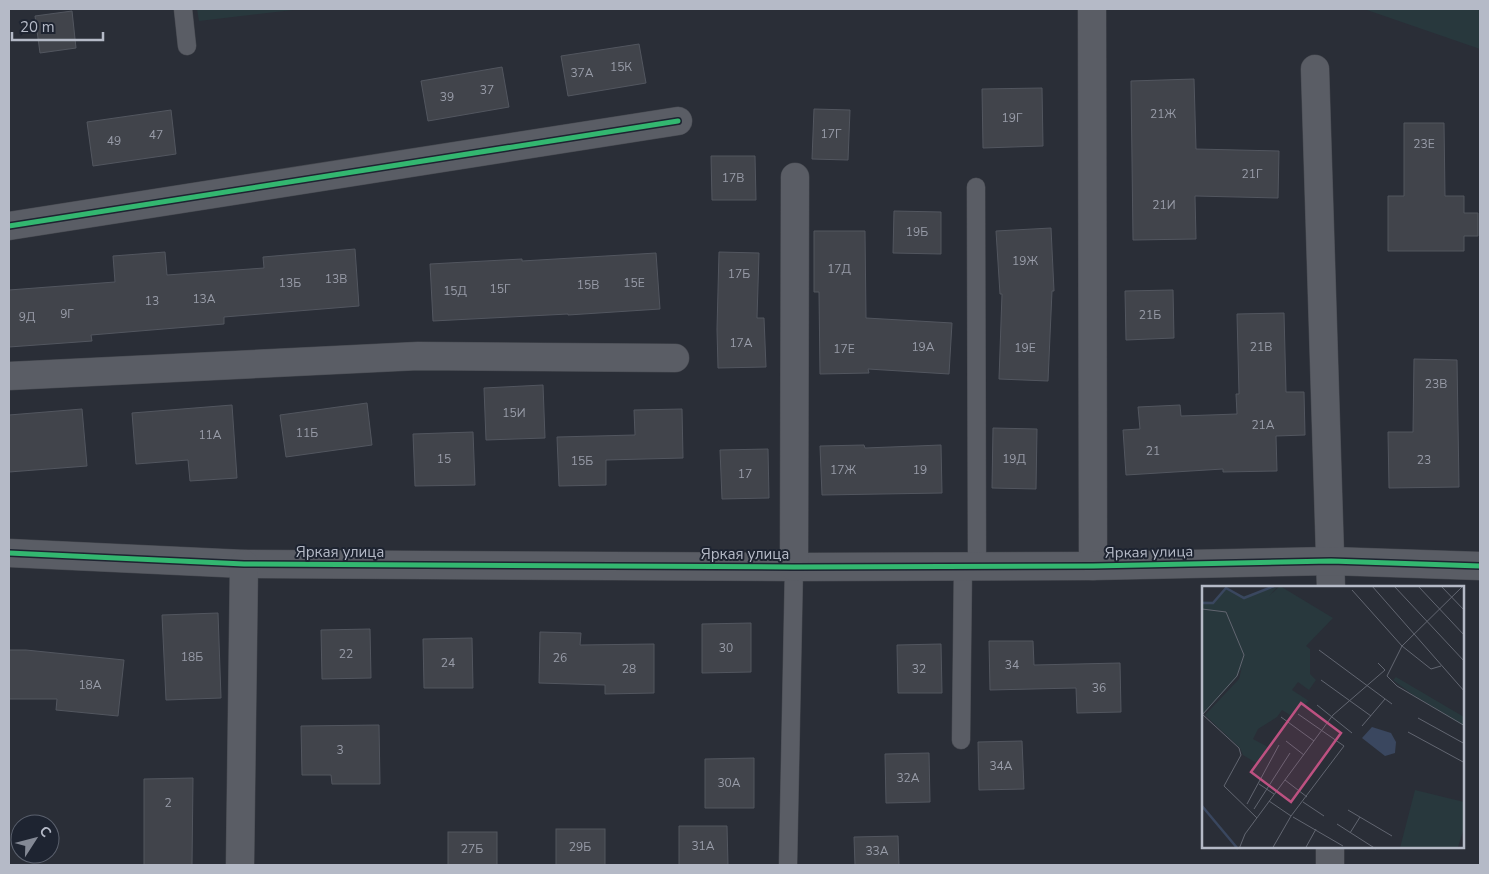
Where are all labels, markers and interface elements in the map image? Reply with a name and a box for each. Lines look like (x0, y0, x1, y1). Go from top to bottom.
scale bar (12, 10, 104, 42)
text: 20 m (20, 17, 55, 37)
house number: 15К (610, 59, 632, 75)
house number: 37А (570, 65, 594, 81)
house number: 37 (480, 82, 494, 98)
house number: 39 (440, 89, 454, 105)
house number: 21Ж (1150, 106, 1176, 122)
house number: 19Г (1002, 110, 1023, 126)
house number: 17Г (821, 126, 842, 142)
house number: 47 (149, 127, 163, 143)
house number: 49 (107, 133, 121, 149)
house number: 23Е (1413, 136, 1435, 152)
house number: 21Г (1242, 166, 1263, 182)
house number: 17В (722, 170, 744, 186)
house number: 21И (1152, 197, 1176, 213)
house number: 19Б (906, 224, 928, 240)
house number: 19Ж (1012, 253, 1038, 269)
house number: 17Д (827, 261, 852, 277)
house number: 17Б (728, 266, 750, 282)
house number: 13В (325, 271, 347, 287)
house number: 13Б (279, 275, 301, 291)
house number: 15Е (623, 275, 645, 291)
house number: 15В (577, 277, 599, 293)
house number: 15Г (490, 281, 511, 297)
house number: 15Д (443, 283, 468, 299)
house number: 13А (192, 291, 216, 307)
house number: 13 (145, 293, 159, 309)
house number: 9Г (60, 306, 74, 322)
house number: 21Б (1139, 307, 1161, 323)
house number: 9Д (19, 309, 36, 325)
house number: 17А (729, 335, 753, 351)
house number: 19А (911, 339, 935, 355)
house number: 21В (1250, 339, 1272, 355)
house number: 19E (1014, 340, 1036, 356)
house number: 17Е (833, 341, 855, 357)
house number: 23В (1425, 376, 1447, 392)
house number: 15И (502, 405, 526, 421)
house number: 21А (1251, 417, 1275, 433)
house number: 11Б (296, 425, 318, 441)
house number: 11А (198, 427, 222, 443)
house number: 21 (1146, 443, 1160, 459)
house number: 15 (437, 451, 451, 467)
house number: 19Д (1002, 451, 1027, 467)
house number: 23 (1417, 452, 1431, 468)
house number: 15Б (571, 453, 593, 469)
house number: 17Ж (830, 462, 856, 478)
house number: 19 (913, 462, 927, 478)
house number: 17 (738, 466, 752, 482)
street label: Яркая улица (1104, 541, 1194, 563)
street label: Яркая улица (296, 542, 384, 562)
street label: Яркая улица (701, 544, 789, 564)
inset map (1202, 586, 1464, 849)
house number: 30 (719, 640, 733, 656)
house number: 22 (339, 646, 353, 662)
house number: 18Б (181, 649, 203, 665)
house number: 26 (553, 650, 567, 666)
house number: 24 (441, 655, 455, 671)
house number: 34 (1005, 657, 1019, 673)
house number: 28 (622, 661, 636, 677)
house number: 32 (912, 661, 926, 677)
house number: 18А (78, 677, 102, 693)
house number: 36 (1092, 680, 1106, 696)
house number: 3 (336, 742, 344, 758)
house number: 34А (989, 758, 1013, 774)
house number: 32А (896, 770, 920, 786)
house number: 30А (717, 775, 741, 791)
house number: 2 (164, 795, 172, 811)
north arrow (10, 814, 60, 864)
text: С (35, 822, 56, 841)
house number: 31А (691, 838, 715, 854)
house number: 29Б (569, 839, 591, 855)
house number: 27Б (461, 841, 483, 857)
house number: 33А (865, 843, 889, 859)

